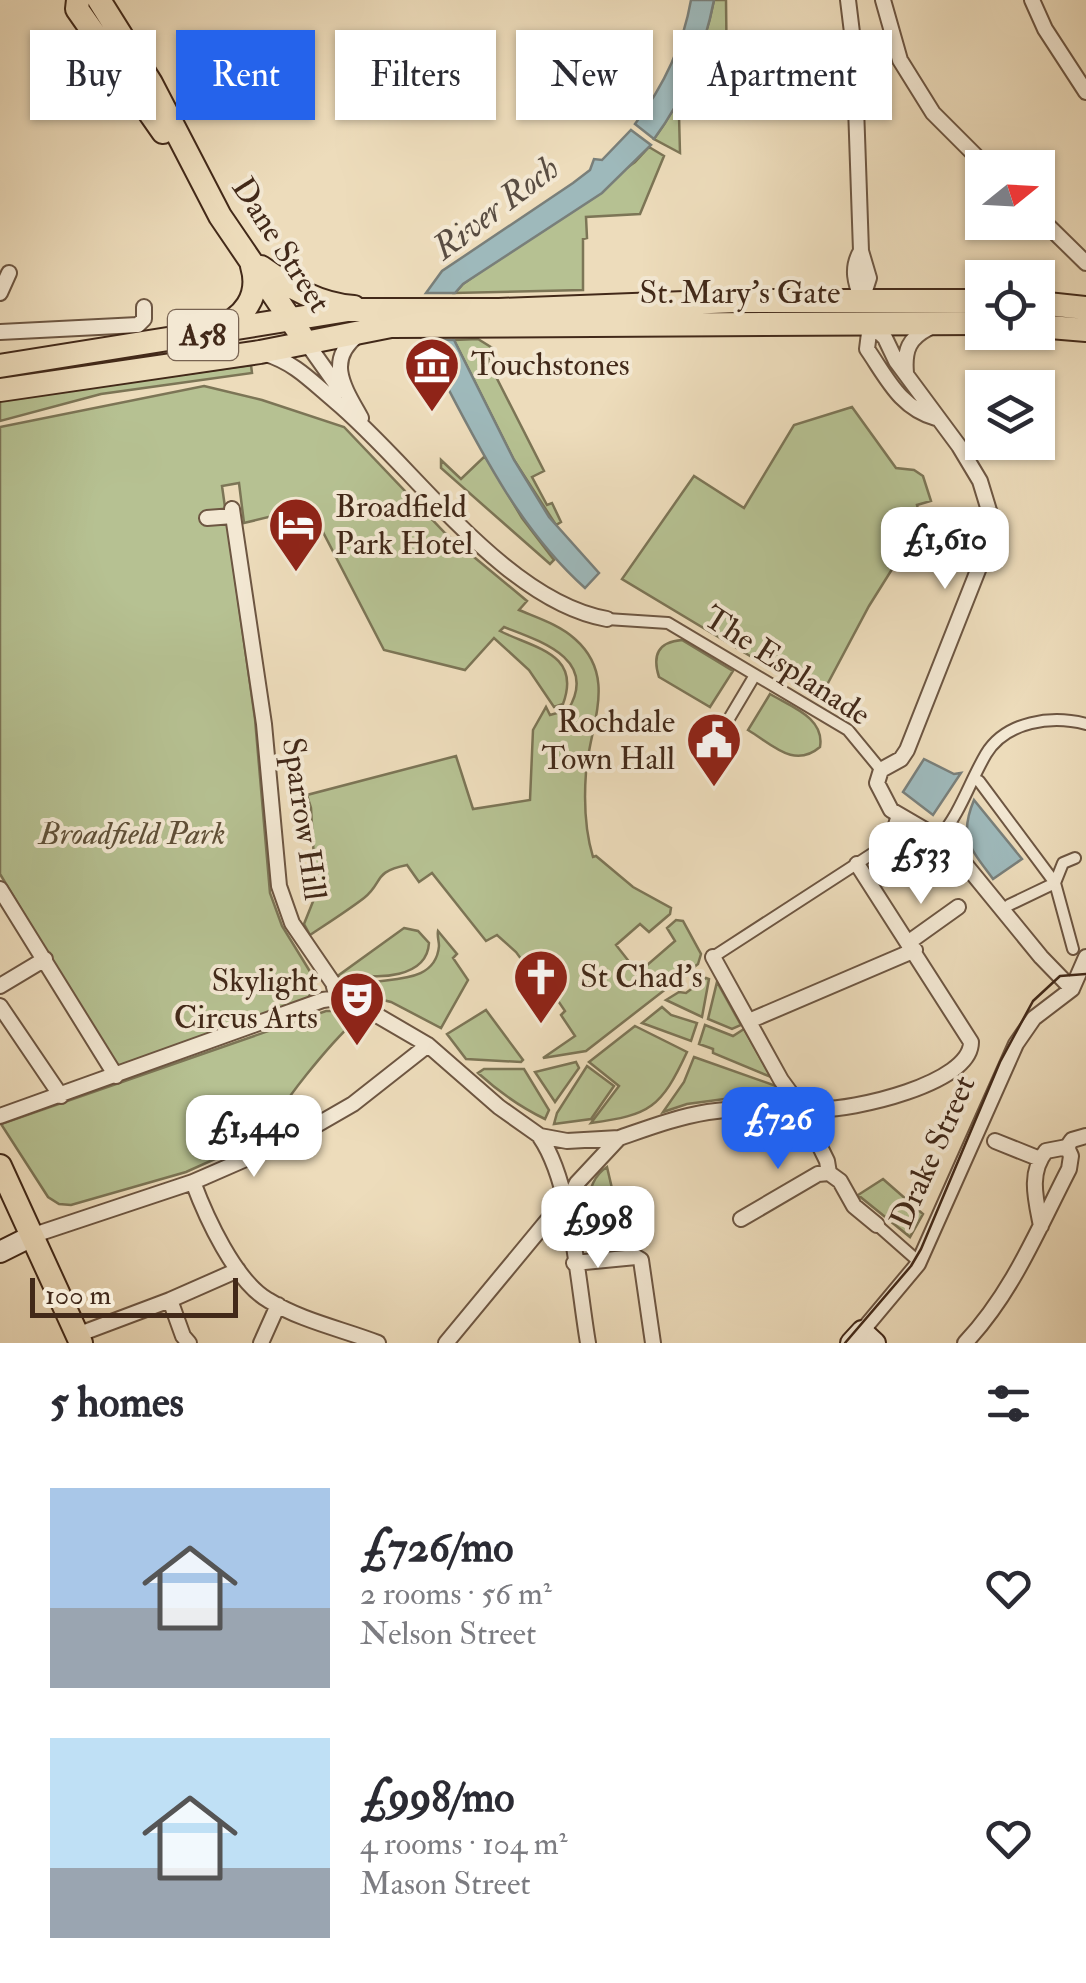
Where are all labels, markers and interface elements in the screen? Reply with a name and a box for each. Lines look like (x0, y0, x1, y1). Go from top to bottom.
chip: Buy (30, 30, 156, 120)
chip: Rent (176, 30, 315, 120)
chip: Filters (335, 30, 496, 120)
chip: New (516, 30, 653, 120)
chip: Apartment (673, 30, 892, 120)
water label: River Roch (423, 146, 568, 270)
north arrow (965, 150, 1055, 240)
map controls (965, 150, 1055, 460)
street label: Dane Street (223, 170, 339, 320)
button: locate (965, 260, 1055, 350)
street label: St. Mary's Gate (640, 273, 840, 313)
road number: A58 (168, 310, 238, 360)
museum icon: Touchstones (402, 335, 462, 414)
place label: Touchstones (471, 345, 630, 385)
button: layers (965, 370, 1055, 460)
place label: Broadfield Park Hotel (335, 487, 473, 564)
hotel icon: Broadfield Park Hotel (266, 495, 326, 574)
pin: £1,610 (864, 507, 1026, 592)
text: £1,610 (903, 519, 987, 559)
street label: The Esplanade (696, 597, 878, 735)
place label: Rochdale Town Hall (541, 702, 675, 779)
public building icon: Rochdale Town Hall (684, 710, 744, 789)
street label: Sparrow Hill (273, 735, 335, 903)
park label: Broadfield Park (37, 814, 225, 854)
pin: £533 (862, 822, 980, 907)
text: £533 (891, 834, 951, 874)
church icon: St Chad's (511, 947, 571, 1026)
place label: St Chad's (580, 957, 703, 997)
place label: Skylight Circus Arts (174, 961, 318, 1038)
theatre icon: Skylight Circus Arts (327, 969, 387, 1048)
street label: Drake Street (882, 1069, 984, 1235)
pin: £726 (719, 1087, 837, 1172)
pin: £1,440 (173, 1095, 335, 1180)
text: £726 (744, 1099, 812, 1139)
text: £1,440 (208, 1107, 300, 1147)
pin: £998 (539, 1186, 657, 1271)
text: £998 (563, 1198, 633, 1238)
scale bar (30, 1273, 238, 1318)
text: 100 m (45, 1278, 111, 1313)
icon: filters (981, 1376, 1036, 1431)
text: 5 homes (50, 1377, 184, 1429)
text: £726/mo (360, 1522, 514, 1574)
icon: home (130, 1528, 250, 1648)
icon: heart (981, 1561, 1036, 1616)
text: 2 rooms · 56 m² (360, 1574, 552, 1614)
text: Nelson Street (360, 1614, 536, 1654)
text: £998/mo (360, 1772, 515, 1824)
icon: home (130, 1778, 250, 1898)
icon: heart (981, 1811, 1036, 1866)
text: 4 rooms · 104 m² (360, 1824, 568, 1864)
text: Mason Street (360, 1864, 531, 1904)

